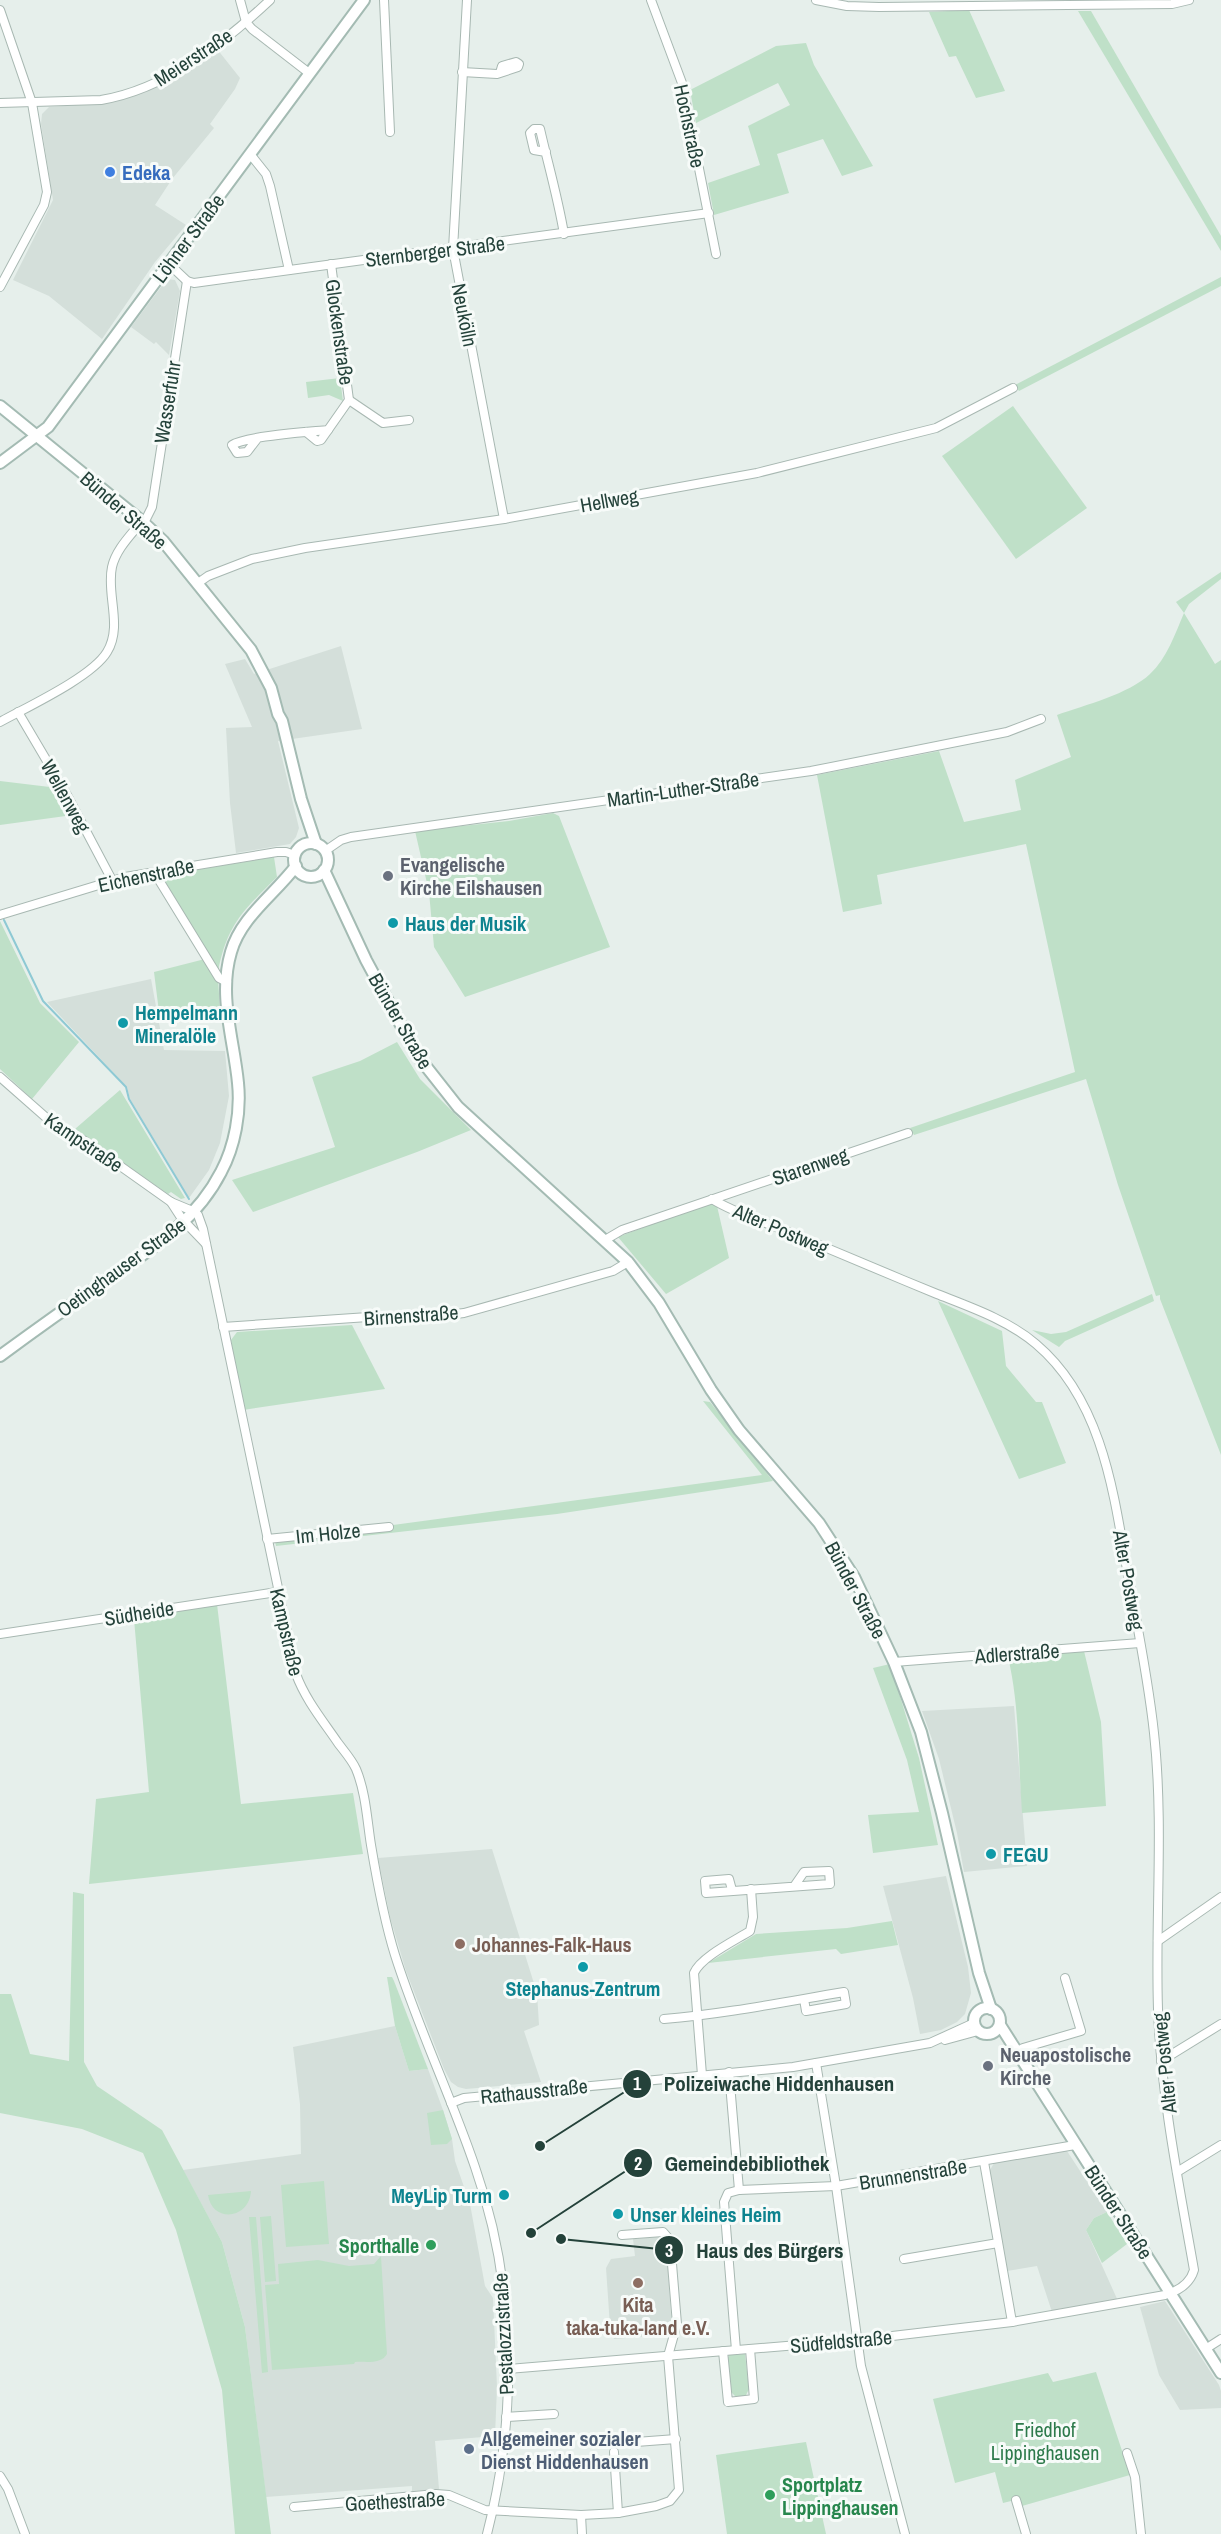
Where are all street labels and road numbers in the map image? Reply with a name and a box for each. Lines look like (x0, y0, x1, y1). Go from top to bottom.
street label: Meierstraße (149, 22, 237, 92)
street label: Hochstraße (668, 82, 712, 170)
street label: Löhner Straße (146, 188, 230, 288)
street label: Sternberger Straße (364, 229, 506, 273)
street label: Glockenstraße (319, 277, 361, 387)
street label: Neukölln (446, 281, 484, 349)
street label: Wasserfuhr (147, 358, 187, 445)
street label: Bünder Straße (75, 465, 173, 555)
street label: Hellweg (578, 482, 640, 518)
street label: Wellenweg (35, 755, 97, 837)
street label: Martin-Luther-Straße (605, 765, 761, 813)
street label: Eichenstraße (95, 852, 197, 898)
street label: Bünder Straße (363, 968, 439, 1074)
street label: Kampstraße (39, 1106, 129, 1178)
street label: Starenweg (769, 1140, 851, 1192)
street label: Alter Postweg (728, 1196, 833, 1261)
street label: Oetinghauser Straße (51, 1211, 191, 1323)
street label: Birnenstraße (363, 1298, 459, 1332)
street label: Im Holze (294, 1516, 362, 1550)
street label: Alter Postweg (1107, 1527, 1151, 1632)
street label: Bünder Straße (819, 1537, 893, 1643)
street label: Kampstraße (264, 1585, 310, 1679)
street label: Südheide (102, 1594, 176, 1632)
street label: Adlerstraße (973, 1637, 1060, 1669)
street label: Alter Postweg (1145, 2011, 1183, 2116)
street label: Rathausstraße (479, 2072, 589, 2110)
street label: Brunnenstraße (857, 2152, 969, 2196)
street label: Bünder Straße (1079, 2160, 1159, 2264)
street label: Pestalozzistraße (486, 2272, 520, 2396)
street label: Südfeldstraße (789, 2323, 893, 2359)
street label: Goethestraße (344, 2485, 446, 2517)

